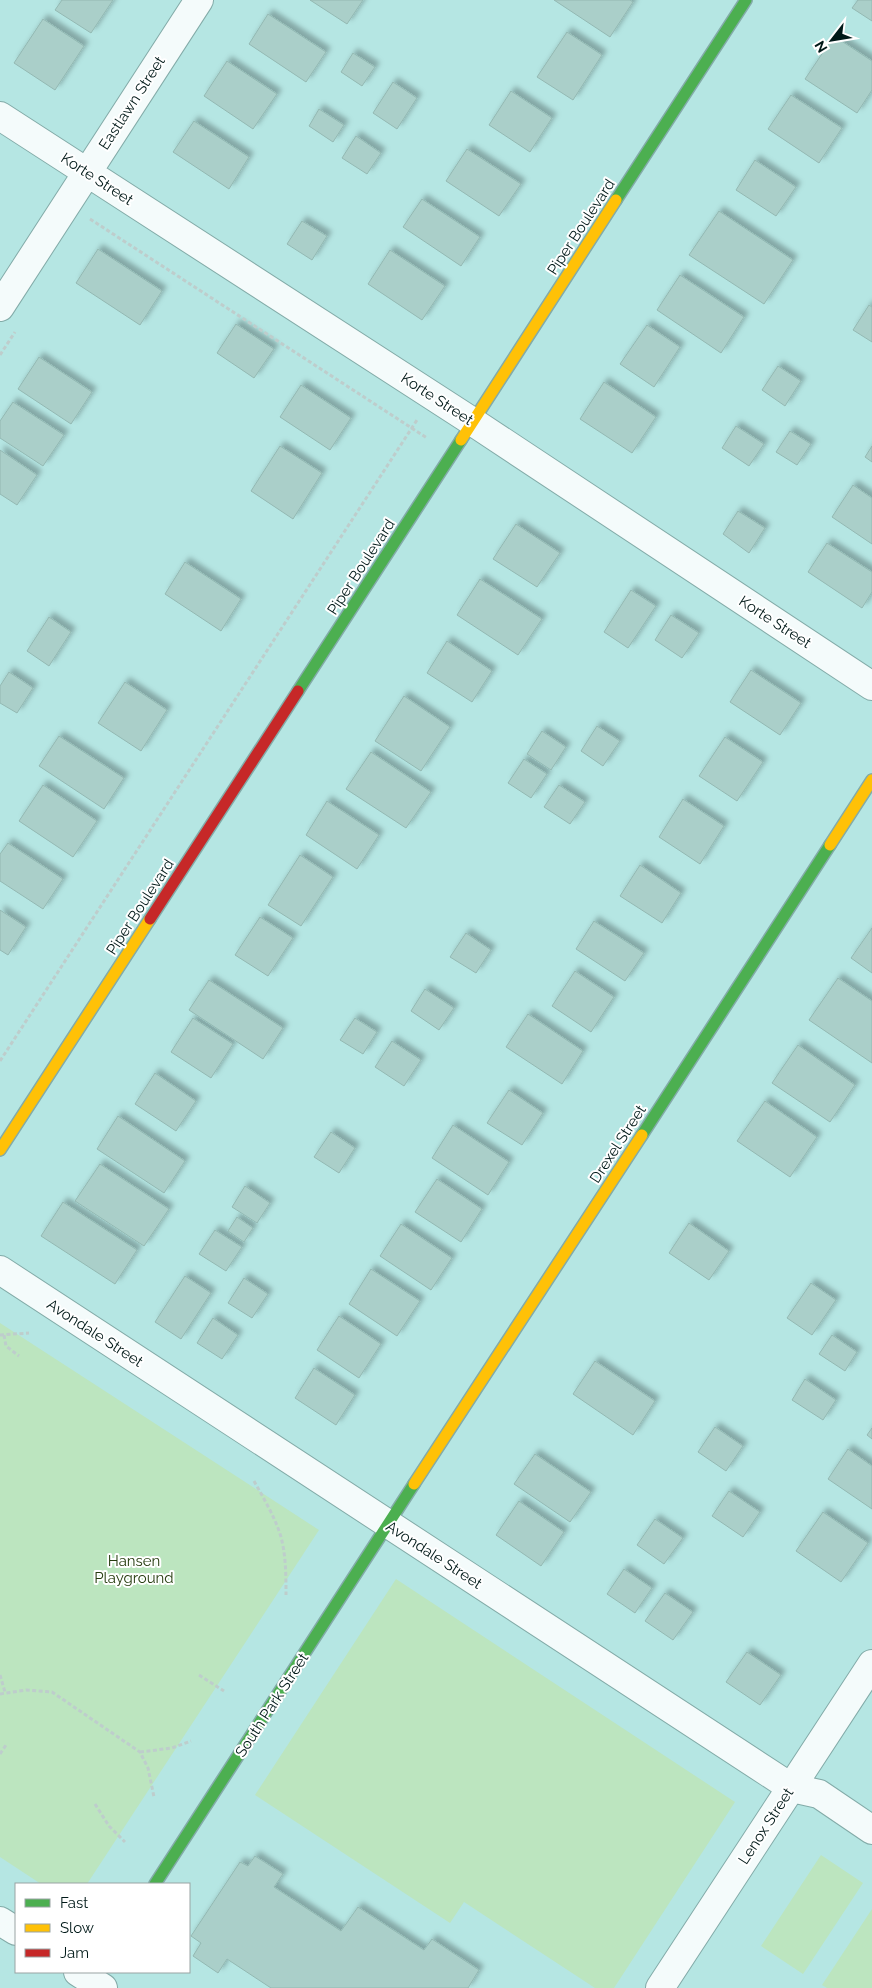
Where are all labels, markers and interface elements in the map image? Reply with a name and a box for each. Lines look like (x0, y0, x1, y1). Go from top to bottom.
north arrow (807, 15, 857, 65)
text: N (811, 38, 830, 55)
street label: Eastlawn Street (95, 53, 169, 153)
street label: Korte Street (58, 149, 136, 209)
street label: Piper Boulevard (543, 176, 619, 278)
street label: Korte Street (398, 369, 476, 429)
street label: Piper Boulevard (323, 516, 399, 618)
street label: Korte Street (736, 592, 814, 652)
street label: Piper Boulevard (102, 856, 178, 958)
street label: Drexel Street (586, 1102, 650, 1186)
street label: Avondale Street (44, 1295, 146, 1371)
street label: Avondale Street (383, 1517, 485, 1593)
park label: Hansen Playground (94, 1552, 174, 1587)
street label: South Park Street (232, 1650, 312, 1760)
street label: Lenox Street (735, 1784, 797, 1868)
legend (15, 1883, 190, 1973)
text: Fast (60, 1894, 88, 1912)
text: Slow (60, 1919, 94, 1937)
text: Jam (60, 1944, 89, 1962)

